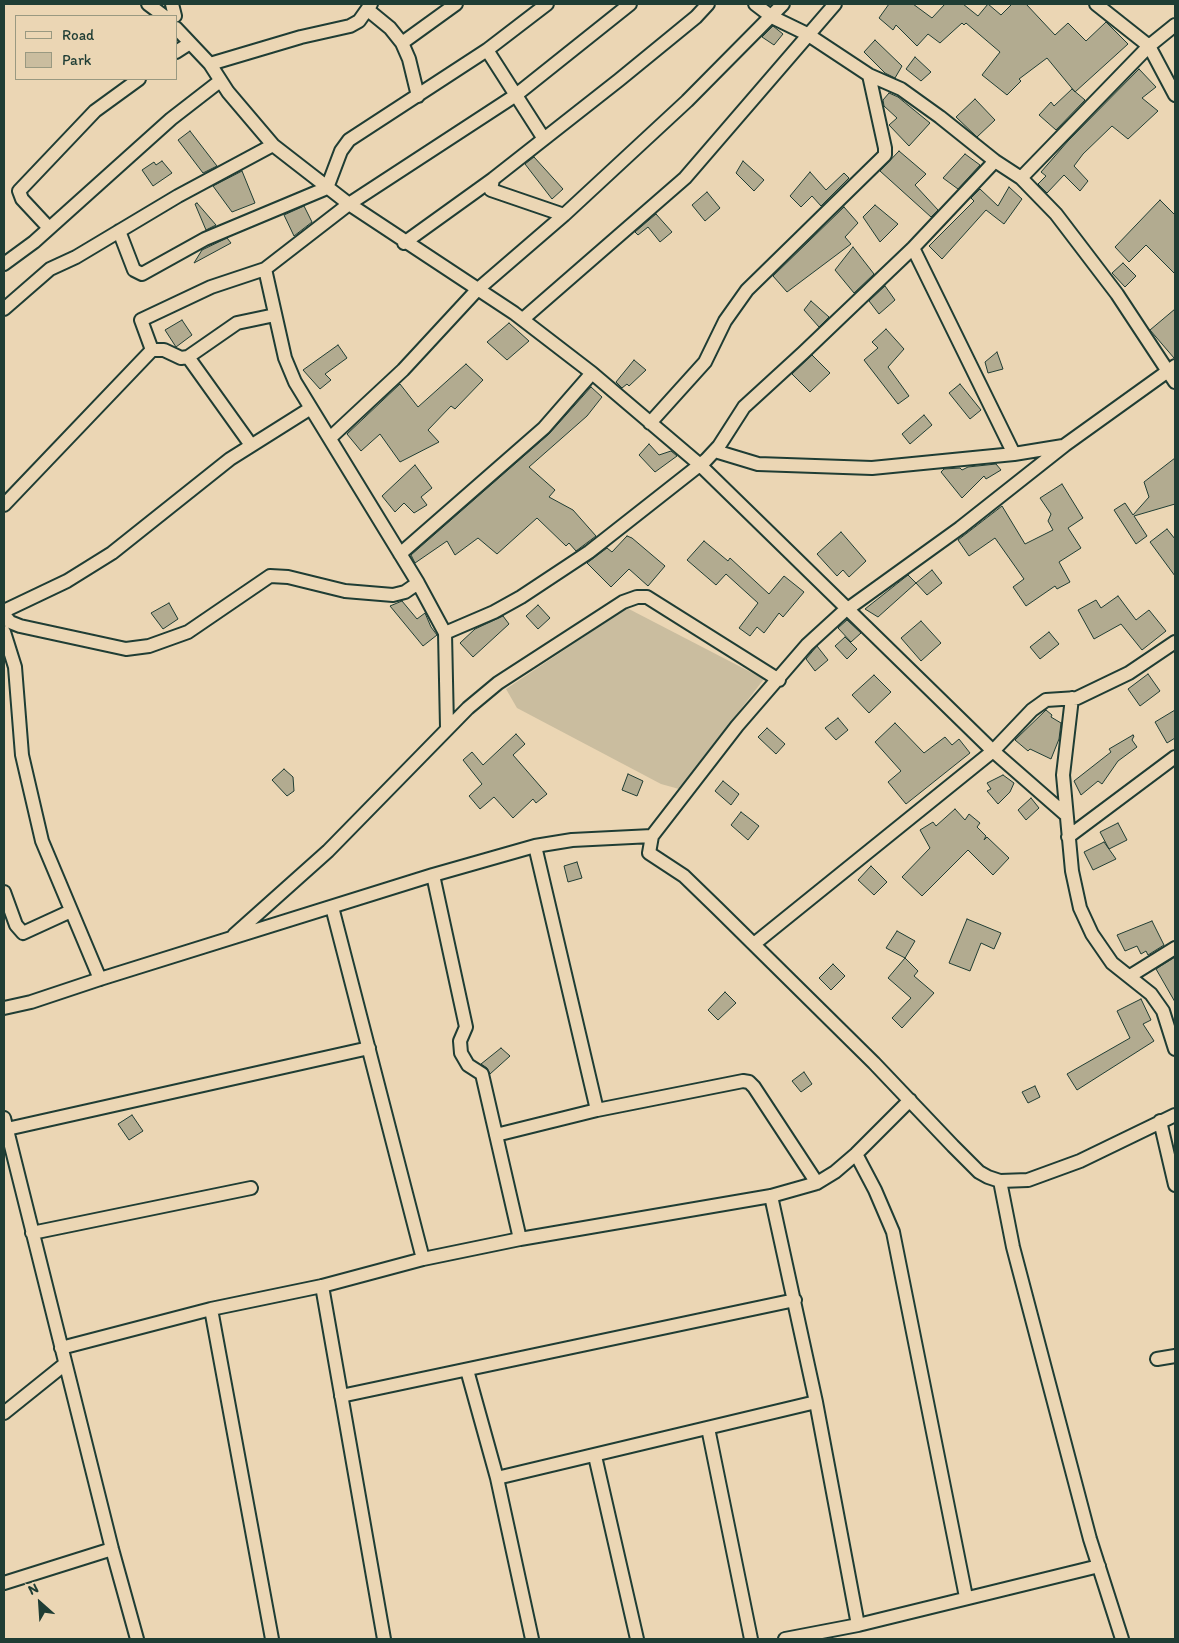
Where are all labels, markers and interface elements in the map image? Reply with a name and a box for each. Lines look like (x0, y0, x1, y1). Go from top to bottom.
legend (15, 15, 178, 80)
text: Road (62, 26, 94, 44)
text: Park (62, 51, 92, 69)
north arrow (15, 1578, 65, 1628)
text: N (25, 1579, 41, 1599)

